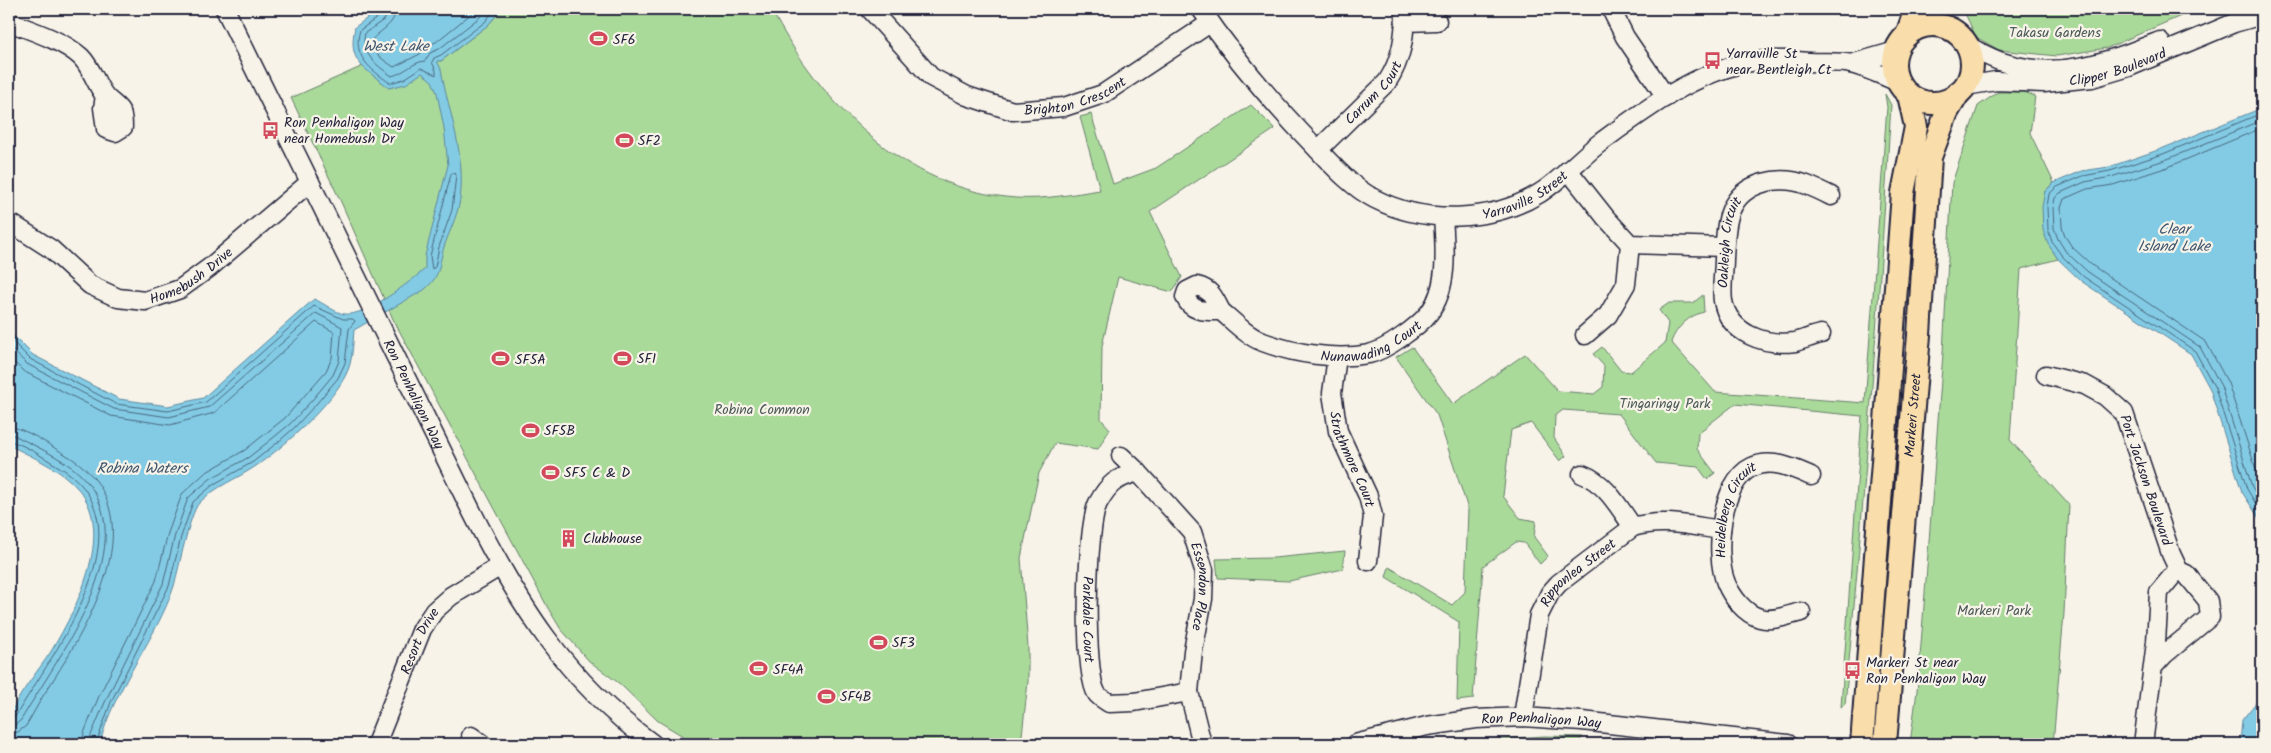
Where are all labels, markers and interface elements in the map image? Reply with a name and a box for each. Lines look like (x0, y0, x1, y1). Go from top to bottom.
park label: Takasu Gardens (2009, 22, 2101, 44)
sports icon: SF6 (589, 29, 609, 49)
place label: SF6 (613, 29, 636, 51)
water label: West Lake (363, 35, 430, 59)
street label: Clipper Boulevard (2068, 42, 2171, 92)
place label: Yarraville St near Bentleigh Ct (1726, 43, 1832, 81)
bus stop icon: Yarraville St near Bentleigh Ct (1702, 51, 1722, 71)
street label: Carrum Court (1340, 57, 1409, 130)
street label: Brighton Crescent (1023, 71, 1131, 122)
place label: Ron Penhaligon Way near Homebush Dr (284, 112, 404, 150)
bus stop icon: Ron Penhaligon Way near Homebush Dr (260, 120, 280, 140)
sports icon: SF2 (614, 130, 634, 150)
place label: SF2 (638, 130, 661, 152)
street label: Yarraville Street (1480, 165, 1574, 226)
street label: Oakleigh Circuit (1712, 192, 1748, 289)
water label: Clear Island Lake (2138, 218, 2211, 259)
street label: Homebush Drive (147, 242, 239, 311)
street label: Nunawading Court (1320, 315, 1428, 368)
street label: Ron Penhaligon Way (377, 336, 450, 454)
sports icon: SF1 (613, 348, 633, 368)
place label: SF1 (637, 348, 656, 370)
sports icon: SF5A (491, 349, 511, 369)
place label: SF5A (515, 349, 546, 371)
street label: Markeri Street (1899, 372, 1928, 458)
park label: Tingaringy Park (1619, 393, 1711, 415)
park label: Robina Common (714, 399, 810, 421)
street label: Strathmore Court (1323, 410, 1380, 510)
street label: Port Jackson Boulevard (2113, 412, 2178, 549)
sports icon: SF5B (520, 420, 540, 440)
place label: SF5B (544, 420, 575, 442)
street label: Heidelberg Circuit (1710, 456, 1761, 559)
water label: Robina Waters (97, 457, 189, 481)
sports icon: SF5 C & D (540, 462, 560, 482)
place label: SF5 C & D (564, 462, 630, 484)
building icon: Clubhouse (559, 528, 579, 548)
place label: Clubhouse (583, 528, 642, 550)
street label: Ripponlea Street (1535, 533, 1622, 611)
street label: Essendon Place (1184, 539, 1214, 633)
street label: Parkdale Court (1076, 576, 1100, 664)
park label: Markeri Park (1957, 600, 2031, 622)
street label: Resort Drive (395, 603, 446, 678)
sports icon: SF3 (868, 632, 888, 652)
place label: SF3 (892, 632, 915, 654)
place label: Markeri St near Ron Penhaligon Way (1866, 652, 1986, 690)
sports icon: SF4A (749, 659, 769, 679)
place label: SF4A (773, 659, 804, 681)
bus stop icon: Markeri St near Ron Penhaligon Way (1842, 660, 1862, 680)
sports icon: SF4B (816, 686, 836, 706)
place label: SF4B (840, 686, 871, 708)
street label: Ron Penhaligon Way (1481, 707, 1603, 735)

